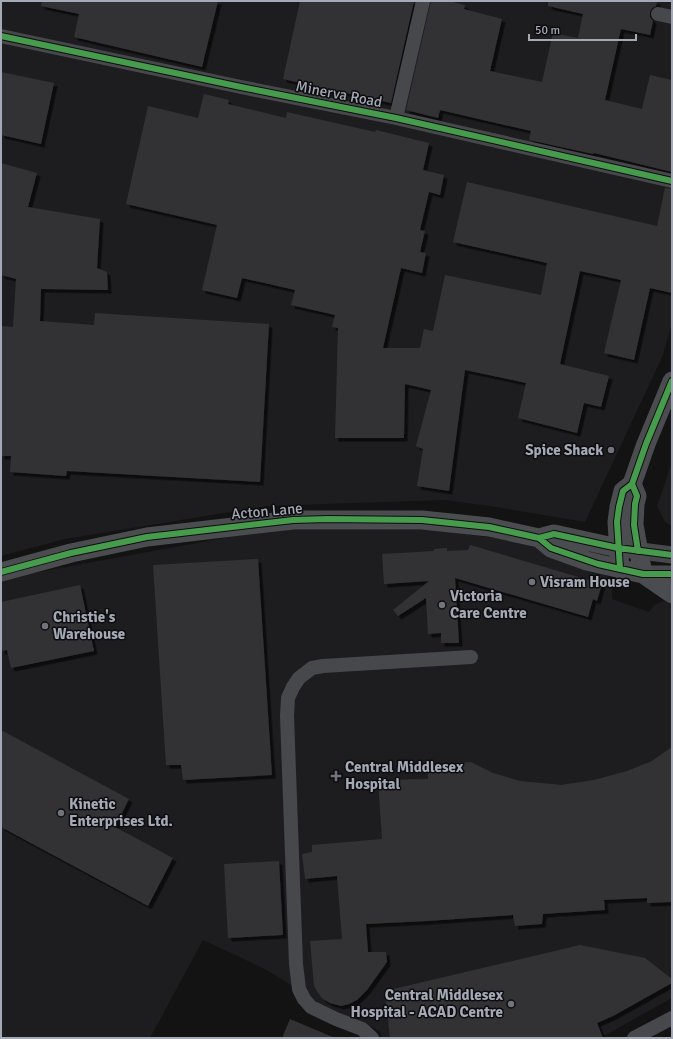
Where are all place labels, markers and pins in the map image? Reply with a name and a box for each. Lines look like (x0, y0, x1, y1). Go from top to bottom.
place label: Spice Shack (525, 441, 603, 459)
marker: Spice Shack (606, 445, 616, 455)
place label: Visram House (540, 573, 630, 591)
marker: Visram House (527, 577, 537, 587)
place label: Victoria Care Centre (450, 587, 527, 622)
marker: Victoria Care Centre (437, 600, 447, 610)
place label: Christie's Warehouse (53, 608, 125, 643)
marker: Christie's Warehouse (40, 621, 50, 631)
place label: Central Middlesex Hospital (345, 758, 464, 793)
marker: Central Middlesex Hospital (330, 770, 342, 782)
place label: Kinetic Enterprises Ltd. (69, 795, 173, 830)
marker: Kinetic Enterprises Ltd. (56, 808, 66, 818)
place label: Central Middlesex Hospital - ACAD Centre (351, 986, 504, 1021)
marker: Central Middlesex Hospital - ACAD Centre (506, 999, 516, 1009)

